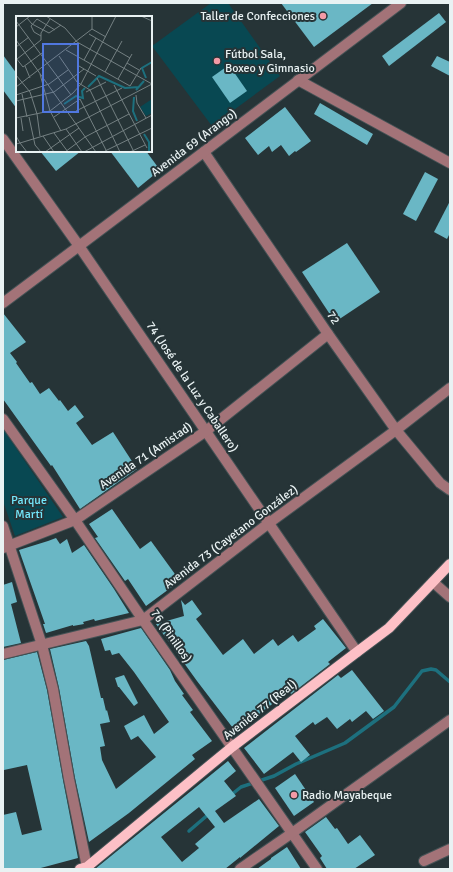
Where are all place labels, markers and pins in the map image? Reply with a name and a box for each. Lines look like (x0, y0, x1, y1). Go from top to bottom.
place label: Taller de Confecciones (201, 9, 315, 24)
marker: Taller de Confecciones (318, 11, 328, 21)
place label: Fútbol Sala, Boxeo y Gimnasio (225, 47, 315, 76)
marker: Fútbol Sala, Boxeo y Gimnasio (212, 56, 222, 66)
place label: Radio Mayabeque (302, 788, 392, 803)
marker: Radio Mayabeque (289, 790, 299, 800)

